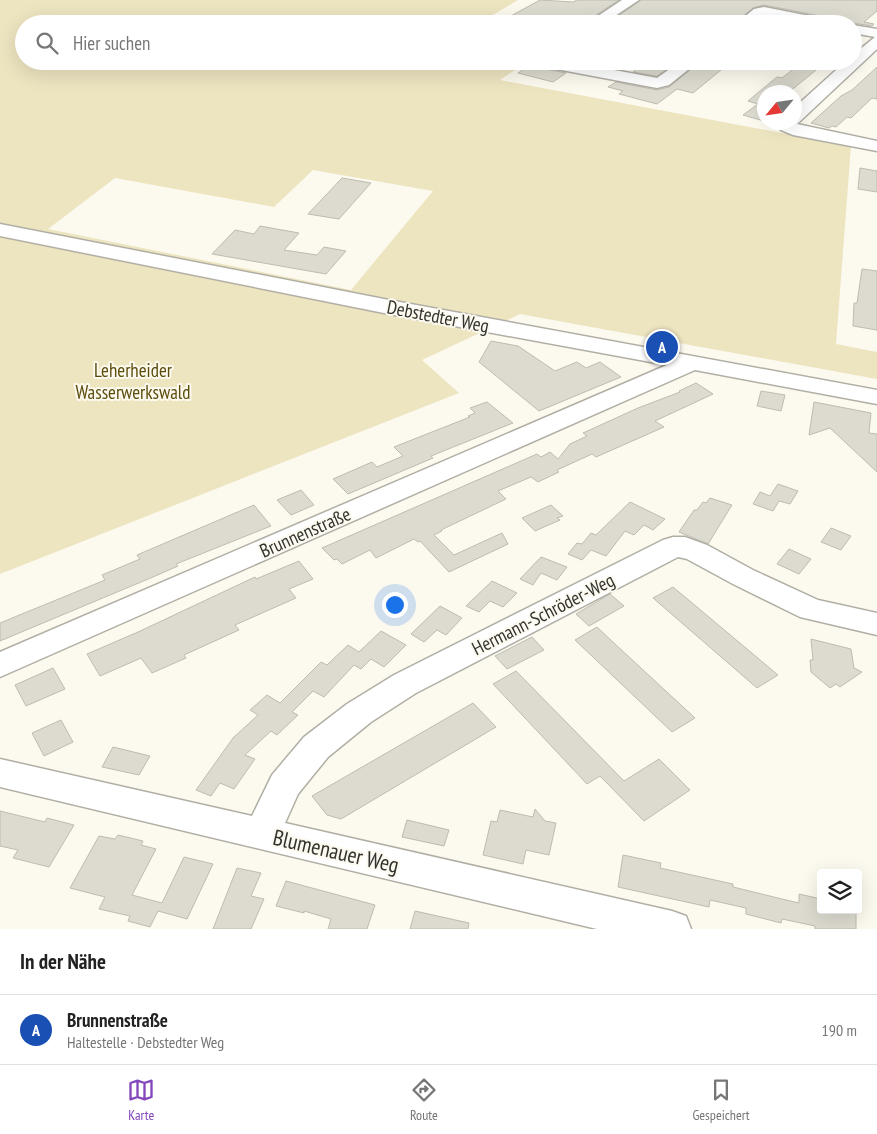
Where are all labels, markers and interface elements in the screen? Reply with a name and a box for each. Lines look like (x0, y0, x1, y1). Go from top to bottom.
search box (15, 15, 862, 70)
icon: search (33, 29, 61, 57)
text: Hier suchen (73, 31, 150, 55)
north arrow (757, 85, 802, 130)
street label: Debstedter Weg (385, 294, 491, 338)
pin: A (646, 328, 678, 366)
park label: Leherheider Wasserwerkswald (76, 358, 190, 404)
street label: Brunnenstraße (256, 501, 354, 563)
street label: Hermann-Schröder-Weg (468, 568, 618, 660)
your location (382, 592, 408, 618)
street label: Blumenauer Weg (270, 823, 402, 879)
map controls (817, 869, 862, 914)
button: layers (817, 869, 862, 914)
text: In der Nähe (20, 948, 106, 975)
text: Brunnenstraße (67, 1008, 168, 1032)
text: A (32, 1020, 40, 1040)
text: 190 m (822, 1020, 857, 1040)
text: Haltestelle · Debstedter Weg (67, 1032, 224, 1052)
tab: Karte (127, 1076, 155, 1124)
tab: Route (410, 1076, 438, 1124)
tab: Gespeichert (692, 1076, 750, 1124)

